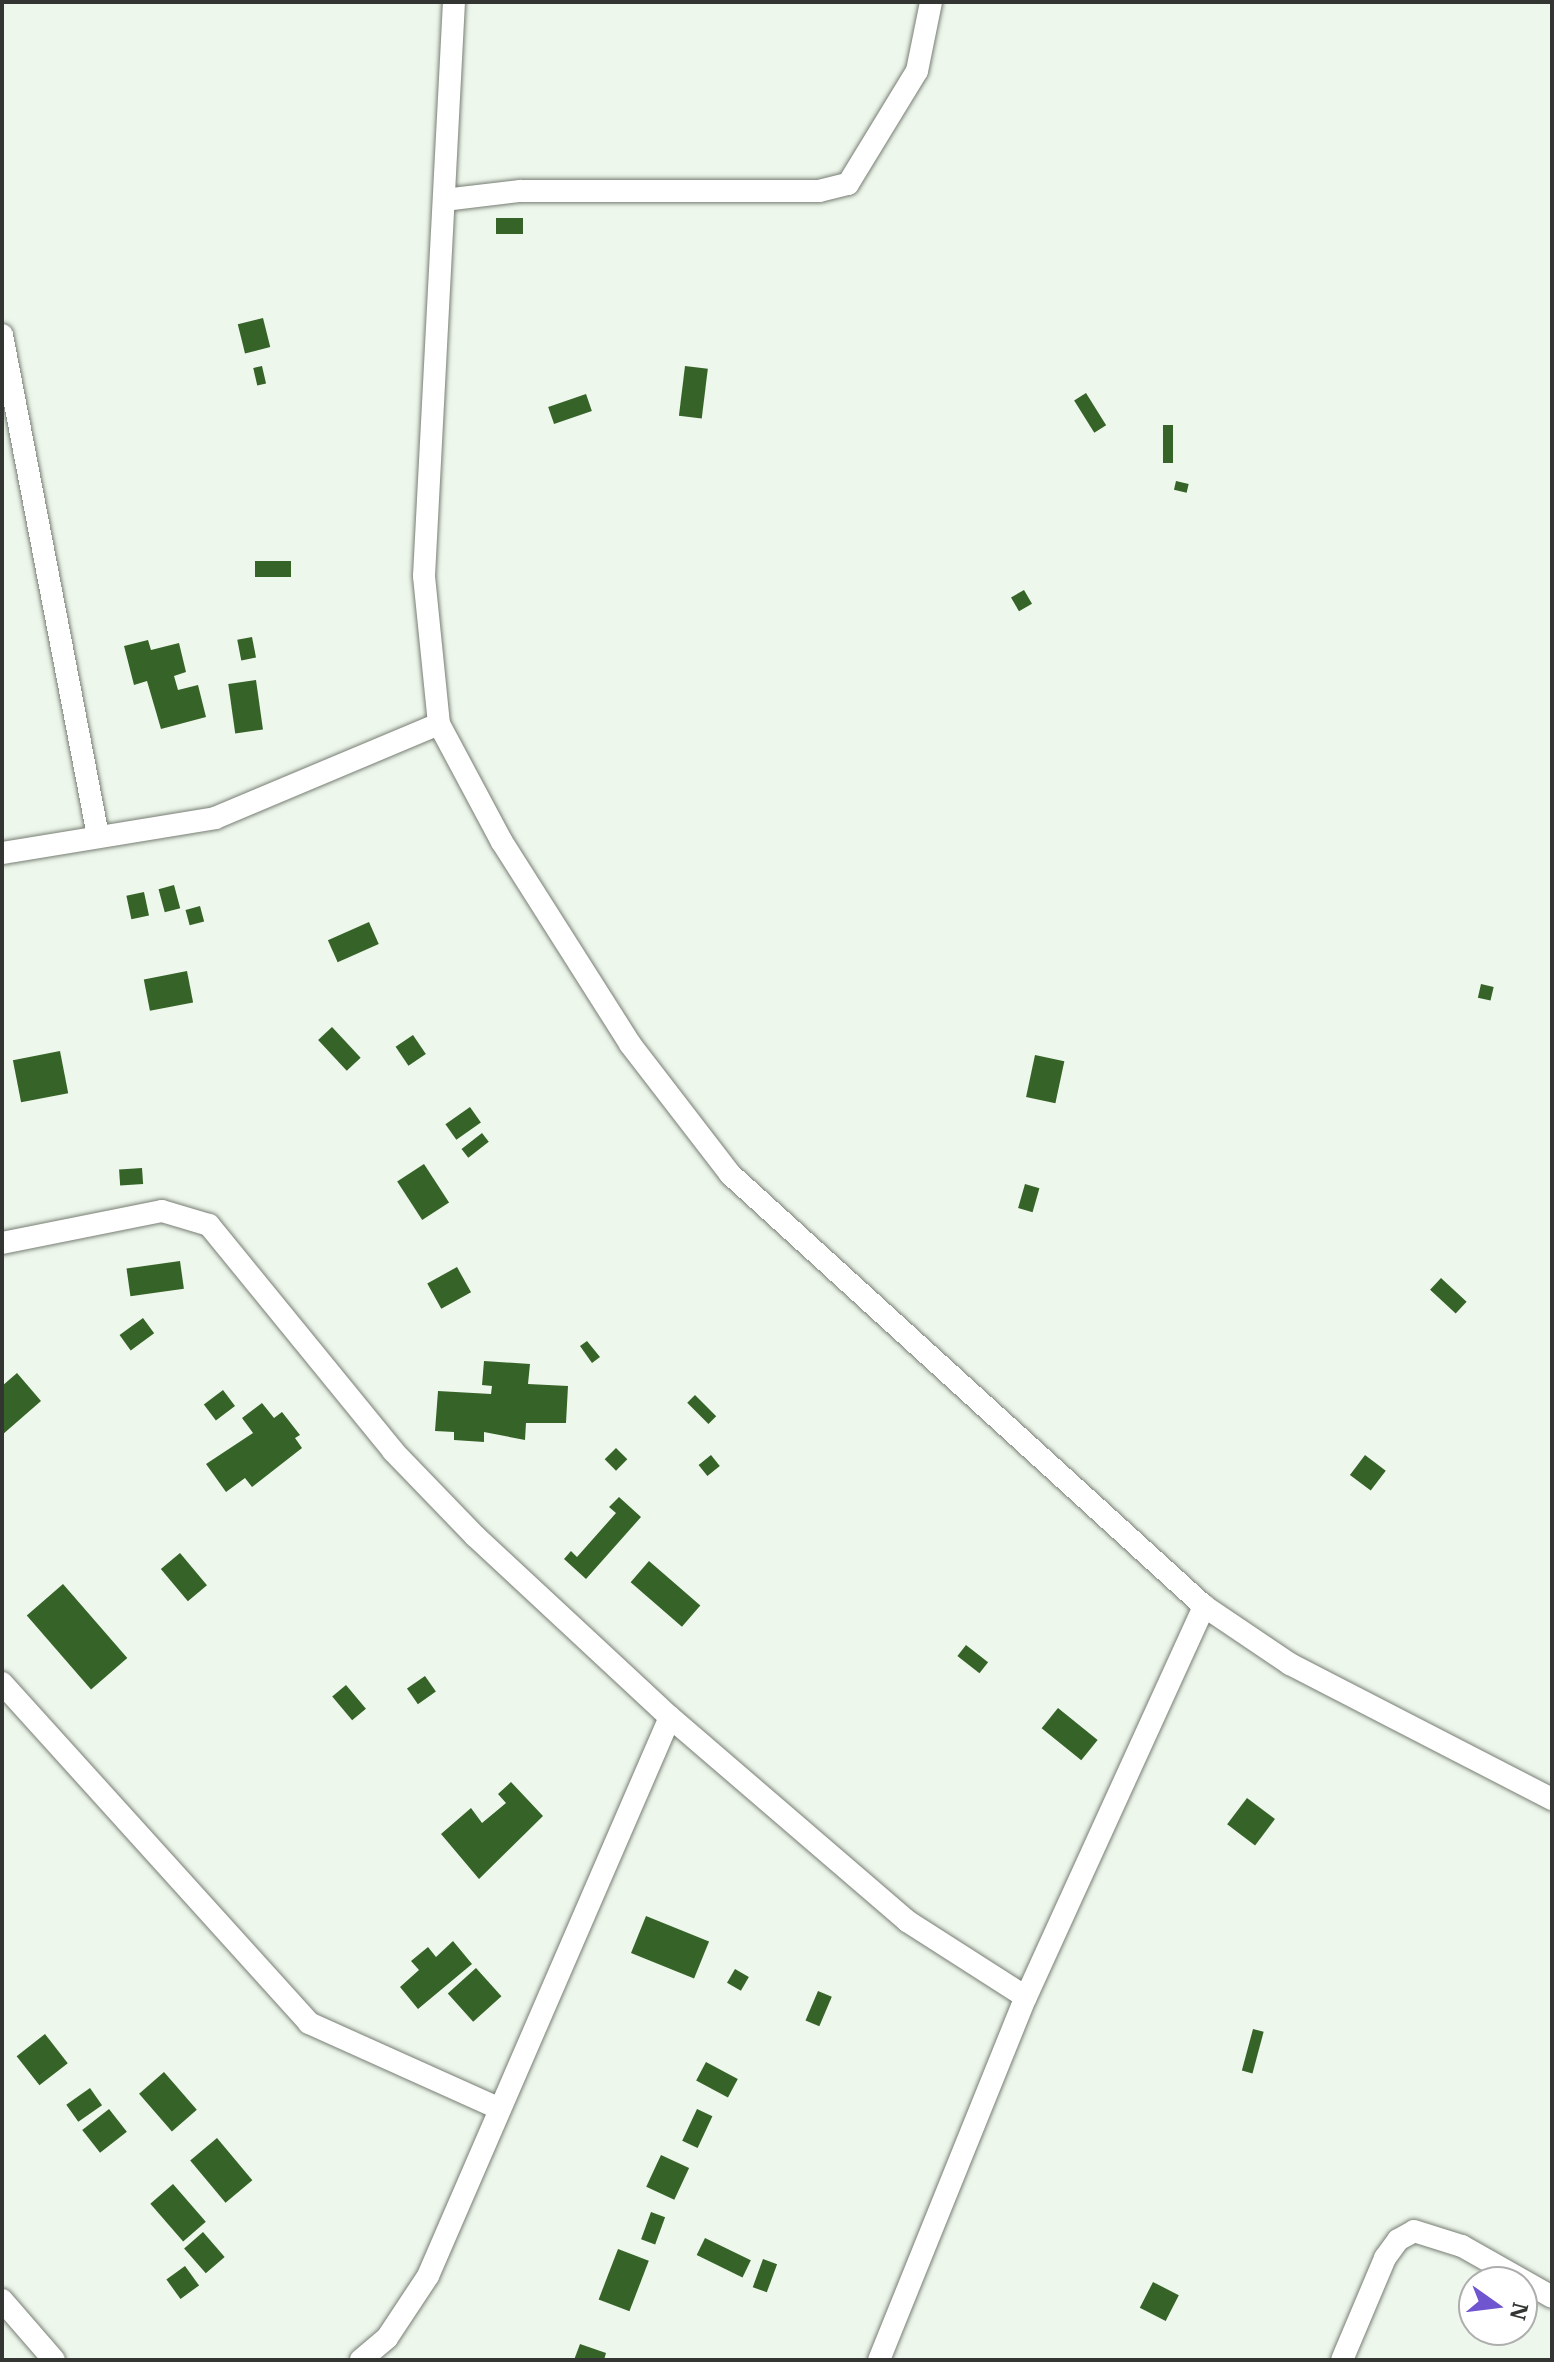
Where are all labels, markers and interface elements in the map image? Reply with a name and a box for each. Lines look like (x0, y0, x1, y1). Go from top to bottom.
north arrow (1458, 2266, 1538, 2346)
text: N (1504, 2299, 1536, 2323)

